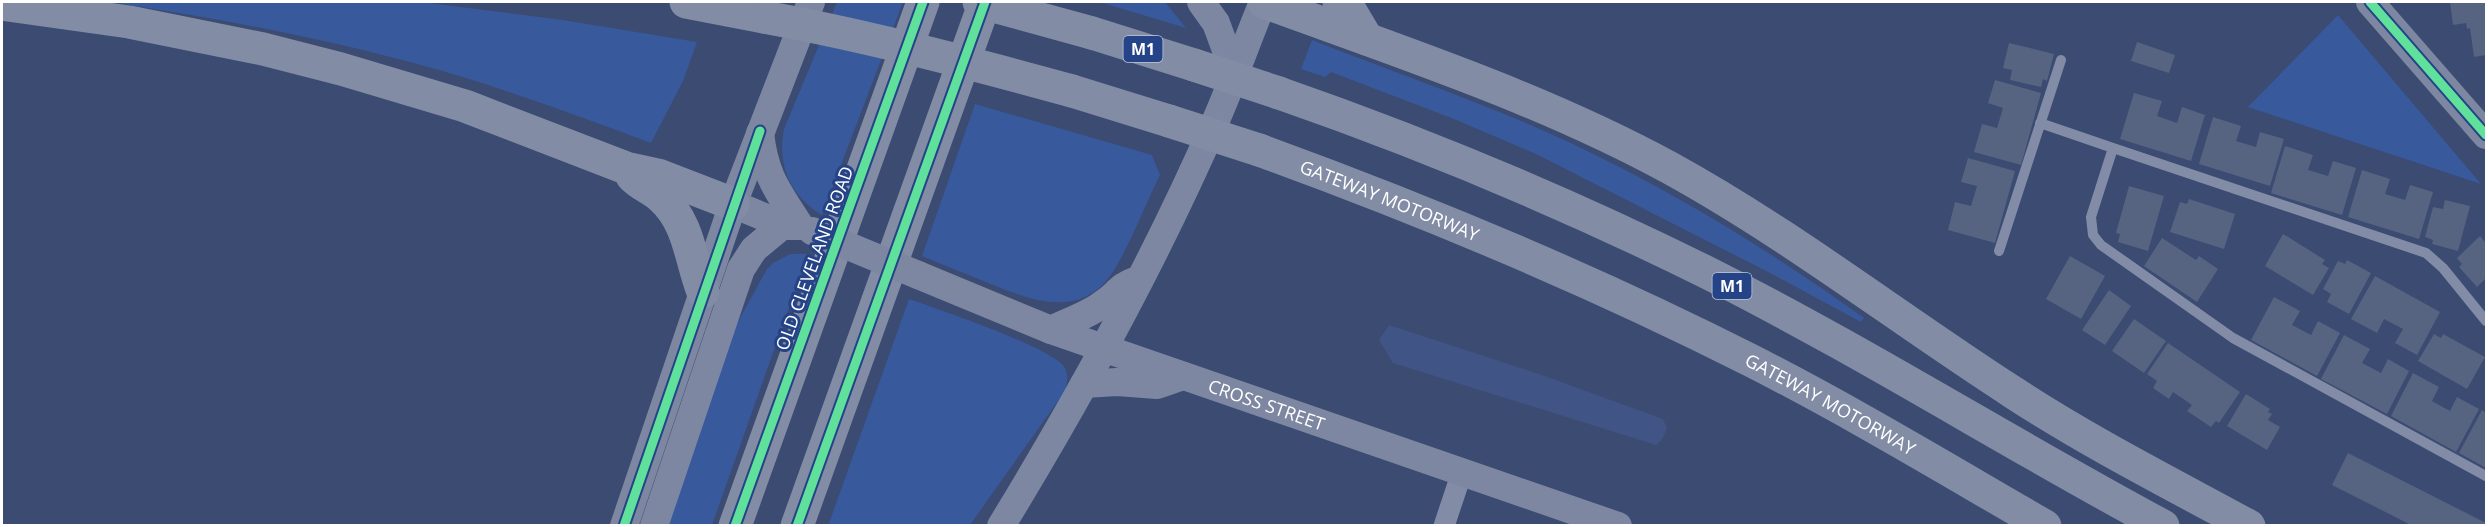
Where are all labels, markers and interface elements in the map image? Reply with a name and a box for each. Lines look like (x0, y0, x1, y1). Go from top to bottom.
road number: M1 (1124, 36, 1162, 62)
street label: GATEWAY MOTORWAY (1297, 154, 1484, 247)
street label: OLD CLEVELAND ROAD (770, 163, 858, 353)
road number: M1 (1712, 273, 1752, 299)
street label: GATEWAY MOTORWAY (1741, 348, 1921, 461)
street label: CROSS STREET (1205, 373, 1328, 436)

